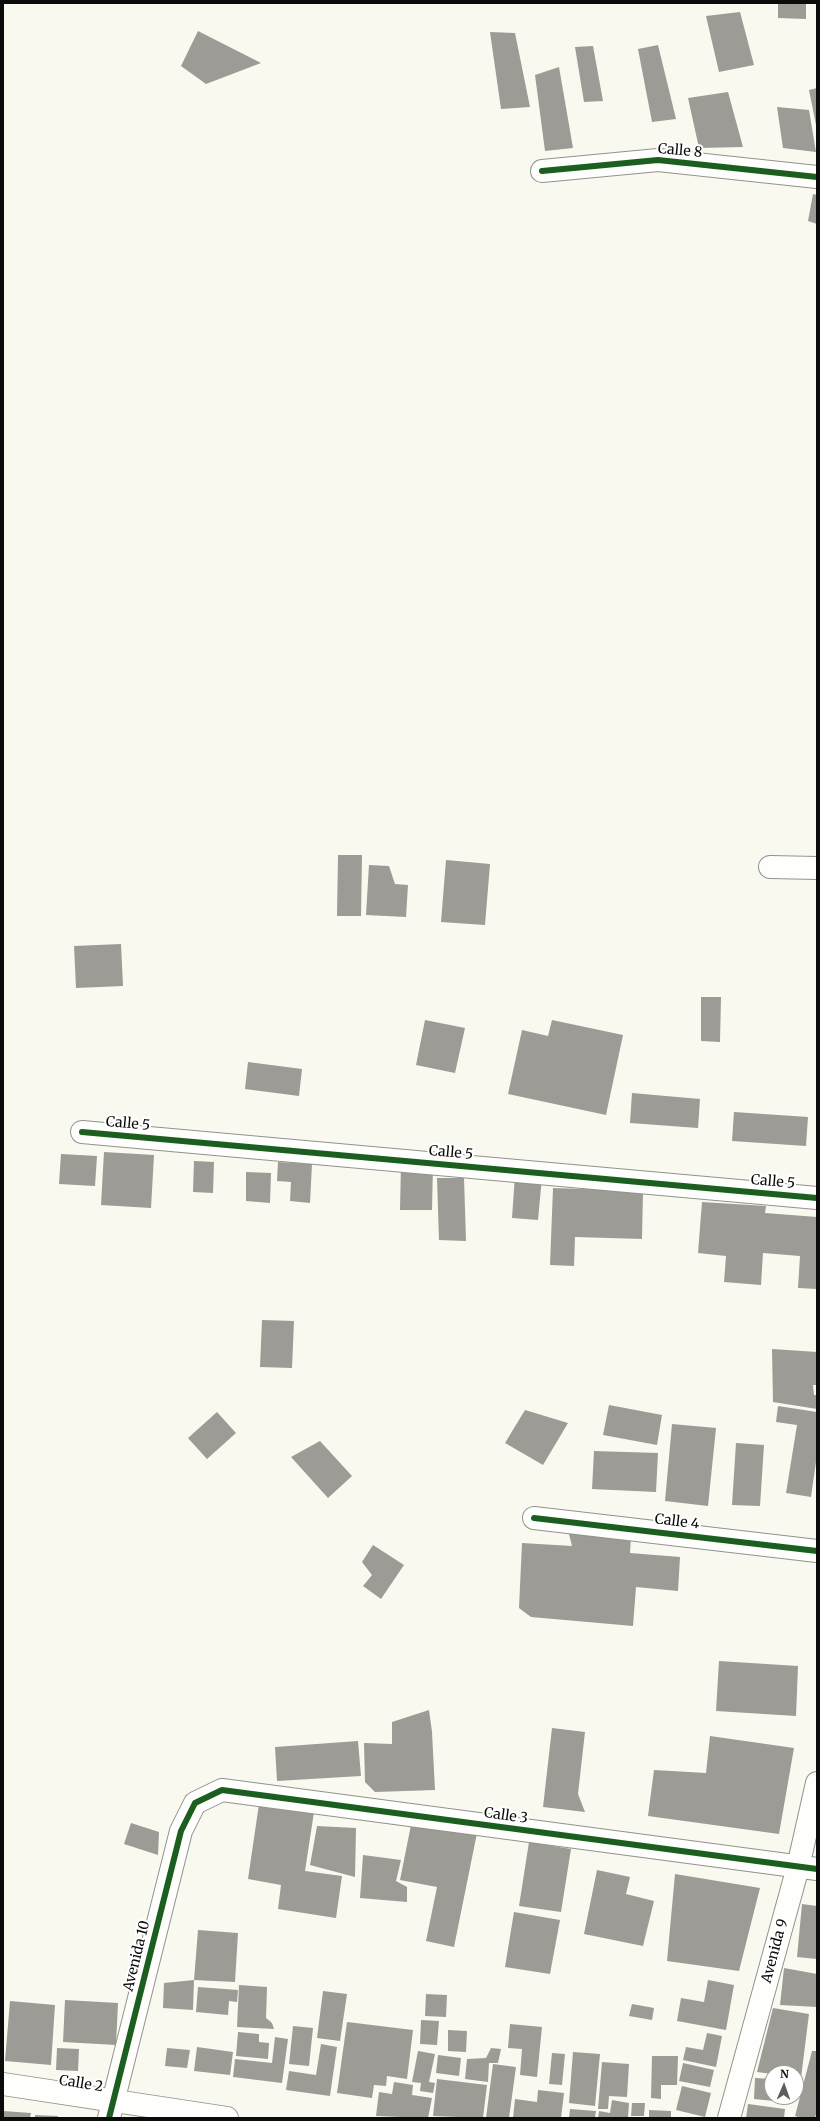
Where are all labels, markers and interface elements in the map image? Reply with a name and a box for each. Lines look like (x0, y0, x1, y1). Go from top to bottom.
street label: Calle 8 (657, 141, 703, 161)
street label: Calle 5 (105, 1114, 151, 1134)
street label: Calle 5 (428, 1143, 474, 1163)
street label: Calle 5 (750, 1172, 796, 1192)
street label: Calle 4 (654, 1511, 700, 1533)
street label: Calle 3 (483, 1805, 529, 1827)
street label: Avenida 9 (758, 1917, 792, 1985)
street label: Avenida 10 (120, 1919, 154, 1993)
north arrow (764, 2065, 804, 2105)
text: N (780, 2067, 789, 2081)
street label: Calle 2 (58, 2072, 104, 2096)

